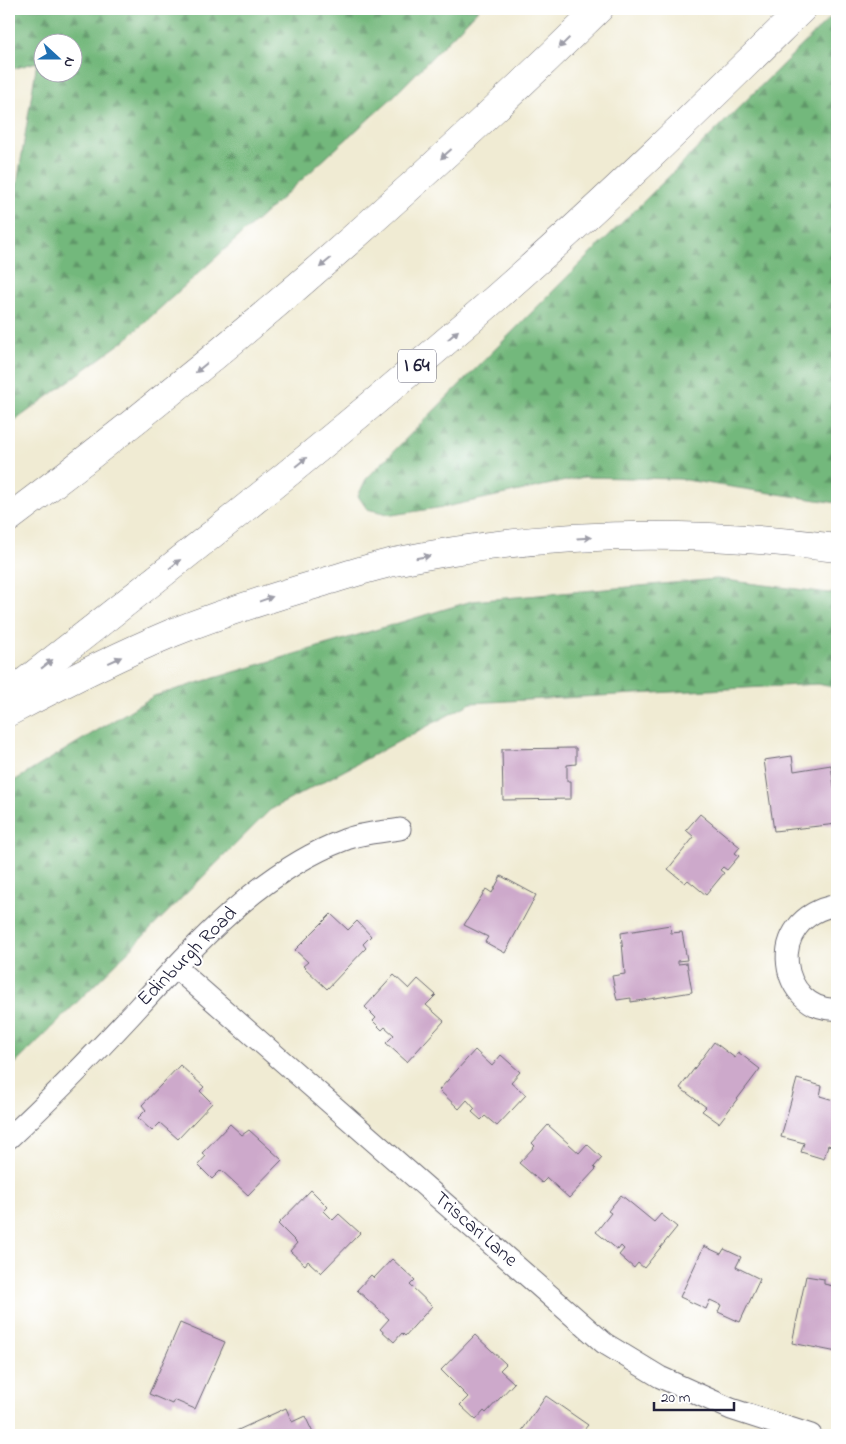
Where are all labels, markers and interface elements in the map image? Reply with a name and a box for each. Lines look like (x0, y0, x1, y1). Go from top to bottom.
north arrow (32, 32, 82, 82)
one-way arrow (559, 37, 571, 49)
text: N (57, 54, 80, 70)
one-way arrow (440, 148, 452, 160)
one-way arrow (319, 257, 331, 268)
one-way arrow (446, 329, 458, 341)
road number: I 64 (398, 350, 436, 382)
one-way arrow (195, 362, 208, 373)
one-way arrow (294, 456, 307, 467)
one-way arrow (576, 533, 592, 541)
one-way arrow (415, 552, 431, 560)
one-way arrow (168, 558, 181, 569)
one-way arrow (259, 595, 274, 603)
one-way arrow (108, 655, 122, 663)
one-way arrow (40, 659, 53, 670)
street label: Edinburgh Road (131, 900, 245, 1014)
street label: Triscari Lane (427, 1185, 523, 1275)
scale bar (654, 1379, 734, 1411)
text: 20 m (661, 1387, 691, 1409)

